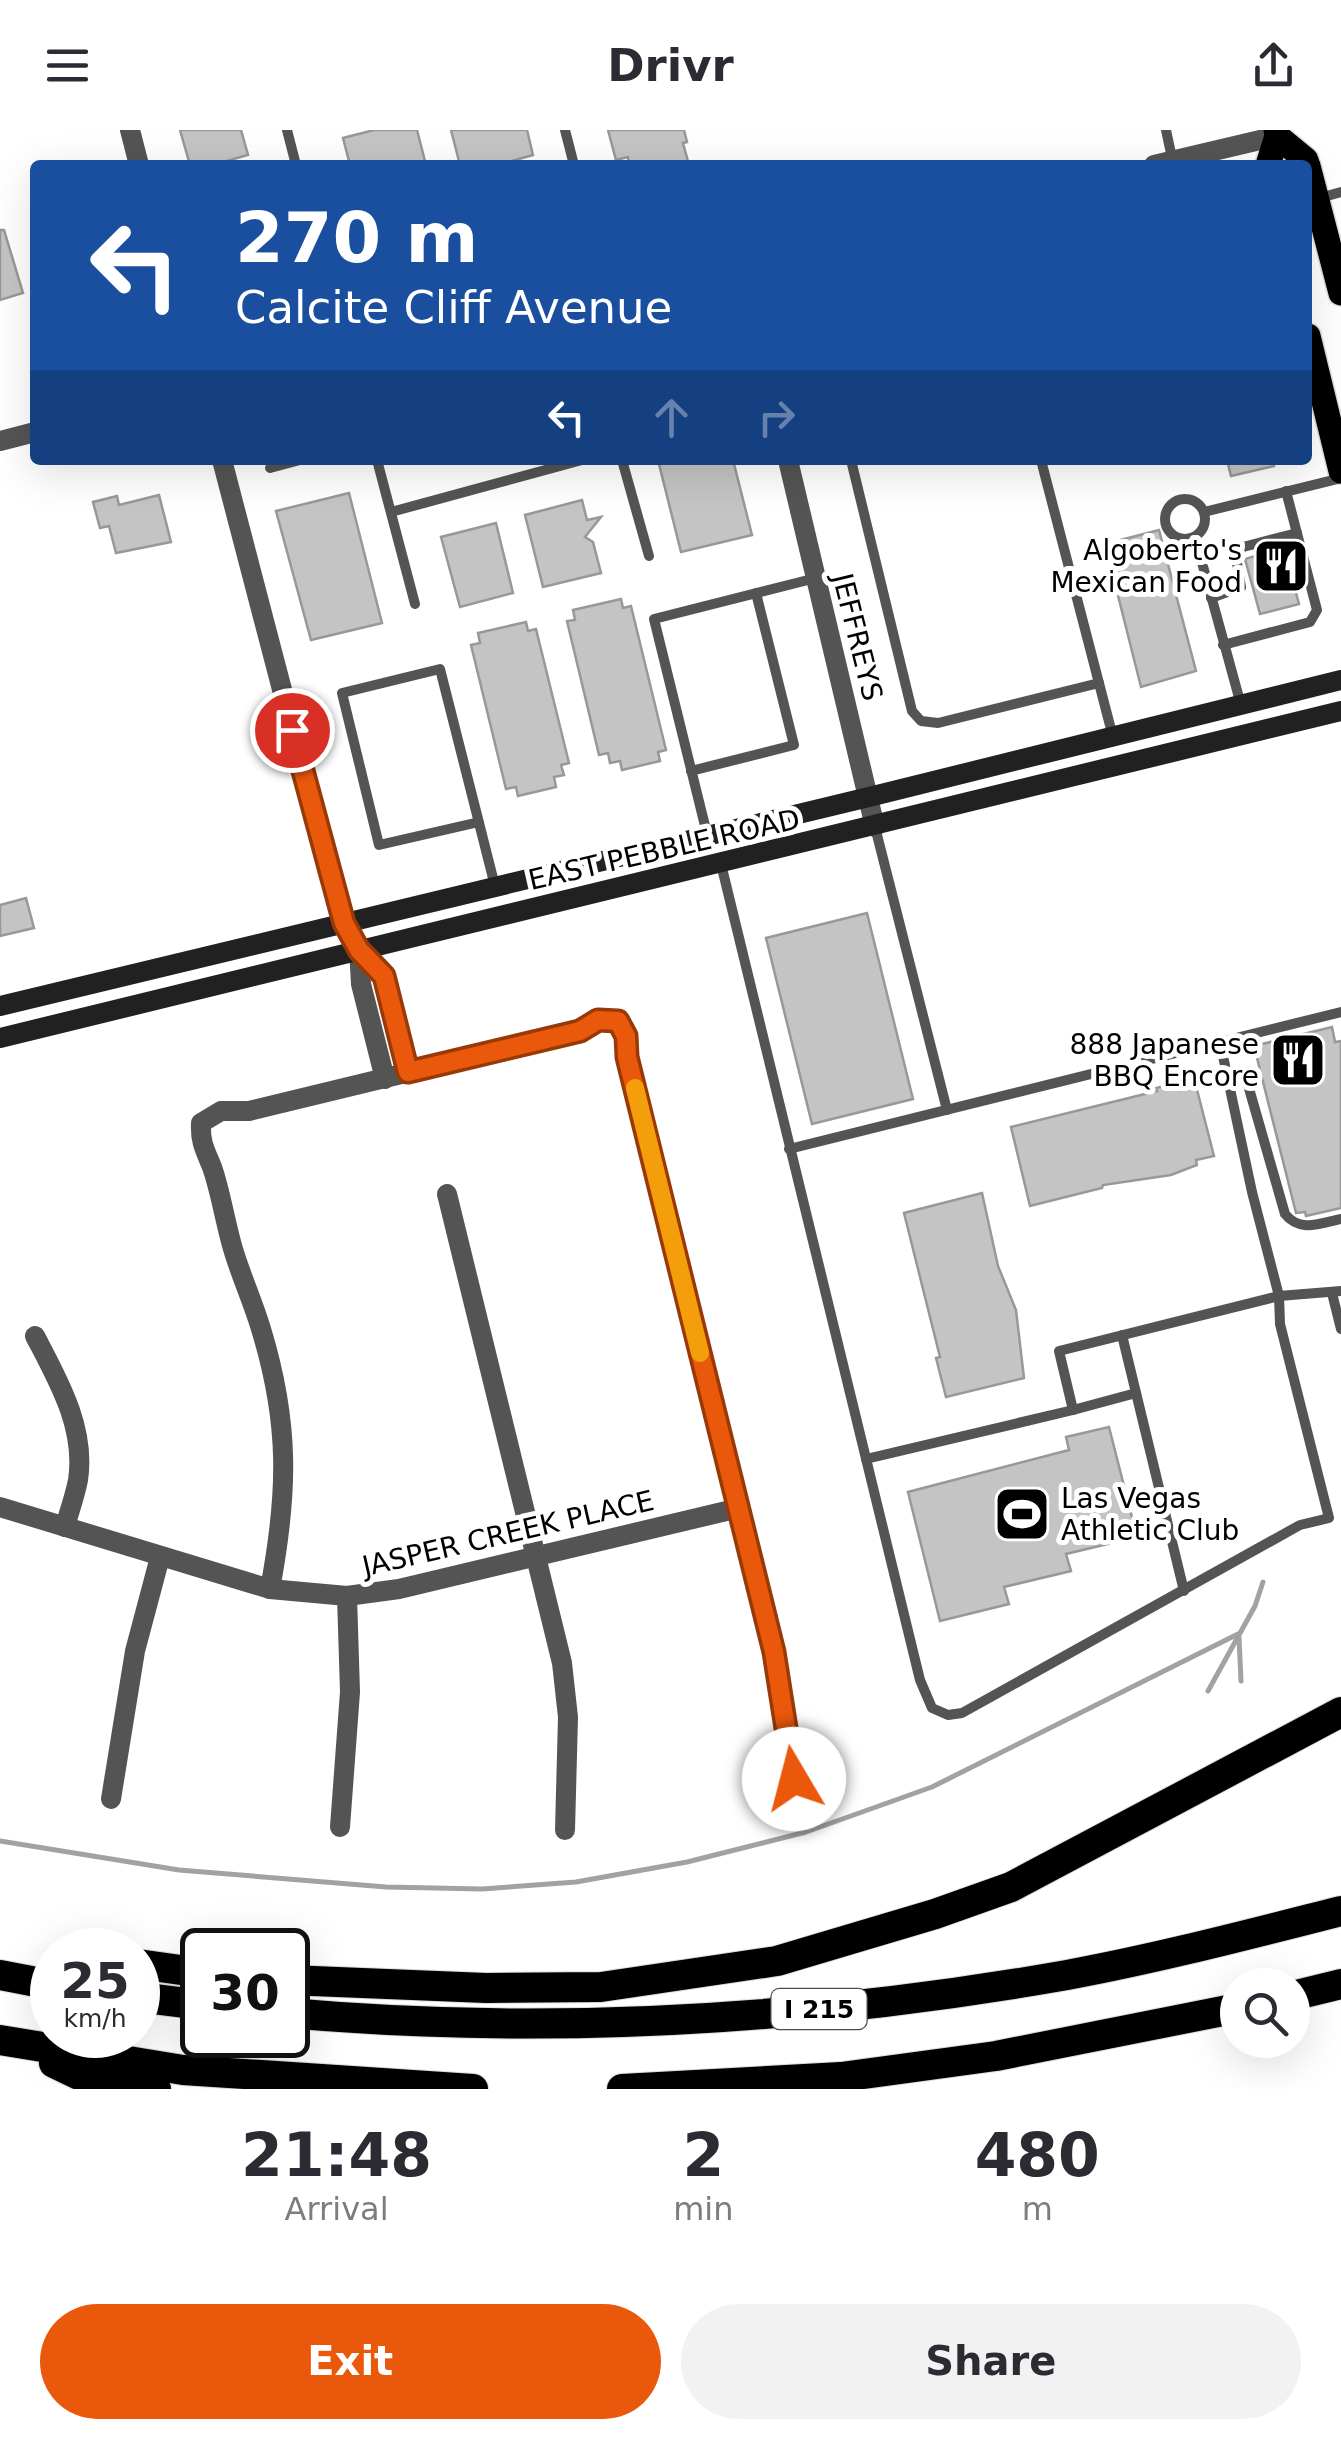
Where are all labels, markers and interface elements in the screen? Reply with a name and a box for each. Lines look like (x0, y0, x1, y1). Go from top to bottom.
icon: menu (40, 38, 95, 93)
icon: share (1246, 38, 1301, 93)
text: Drivr (607, 39, 734, 92)
text: 270 m (235, 197, 478, 279)
icon: left (70, 200, 200, 330)
text: Calcite Cliff Avenue (235, 281, 672, 334)
icon: left (539, 390, 594, 445)
icon: ahead (644, 390, 699, 445)
icon: right (749, 390, 804, 445)
place label: Algoberto's Mexican Food (1050, 534, 1242, 599)
restaurant icon: Algoberto's Mexican Food (1251, 536, 1311, 596)
street label: JEFFREYS (825, 568, 889, 704)
pin (250, 688, 335, 773)
icon: arrive (265, 703, 320, 758)
street label: EAST PEBBLE ROAD (525, 802, 803, 897)
place label: 888 Japanese BBQ Encore (1070, 1028, 1259, 1093)
restaurant icon: 888 Japanese BBQ Encore (1268, 1030, 1328, 1090)
place label: Las Vegas Athletic Club (1061, 1482, 1239, 1547)
street label: JASPER CREEK PLACE (357, 1484, 657, 1584)
sports icon: Las Vegas Athletic Club (992, 1484, 1052, 1544)
position arrow (742, 1727, 846, 1831)
speed limit sign: 30 (180, 1928, 310, 2058)
text: 25 (60, 1952, 130, 2010)
map controls (1220, 1968, 1310, 2058)
button: search (1220, 1968, 1310, 2058)
road number: I 215 (772, 1989, 866, 2029)
text: km/h (63, 2004, 127, 2033)
text: 21:48 (241, 2120, 432, 2190)
text: 2 (682, 2120, 724, 2190)
text: 480 (975, 2120, 1100, 2190)
text: Arrival (285, 2190, 389, 2228)
text: min (673, 2190, 734, 2228)
text: m (1022, 2190, 1053, 2228)
button: Exit (40, 2304, 661, 2419)
button: Share (681, 2304, 1301, 2419)

